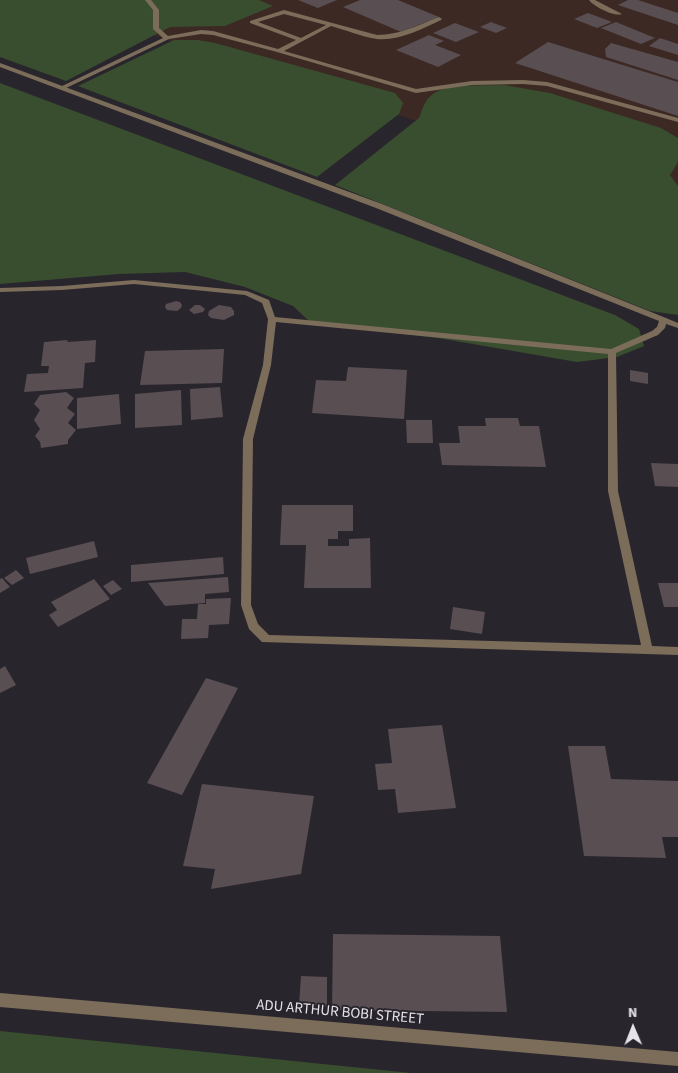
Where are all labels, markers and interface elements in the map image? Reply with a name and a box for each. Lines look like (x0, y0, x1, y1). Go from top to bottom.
street label: ADU ARTHUR BOBI STREET (255, 997, 425, 1029)
north arrow (608, 1003, 658, 1053)
text: N (628, 1003, 638, 1023)

